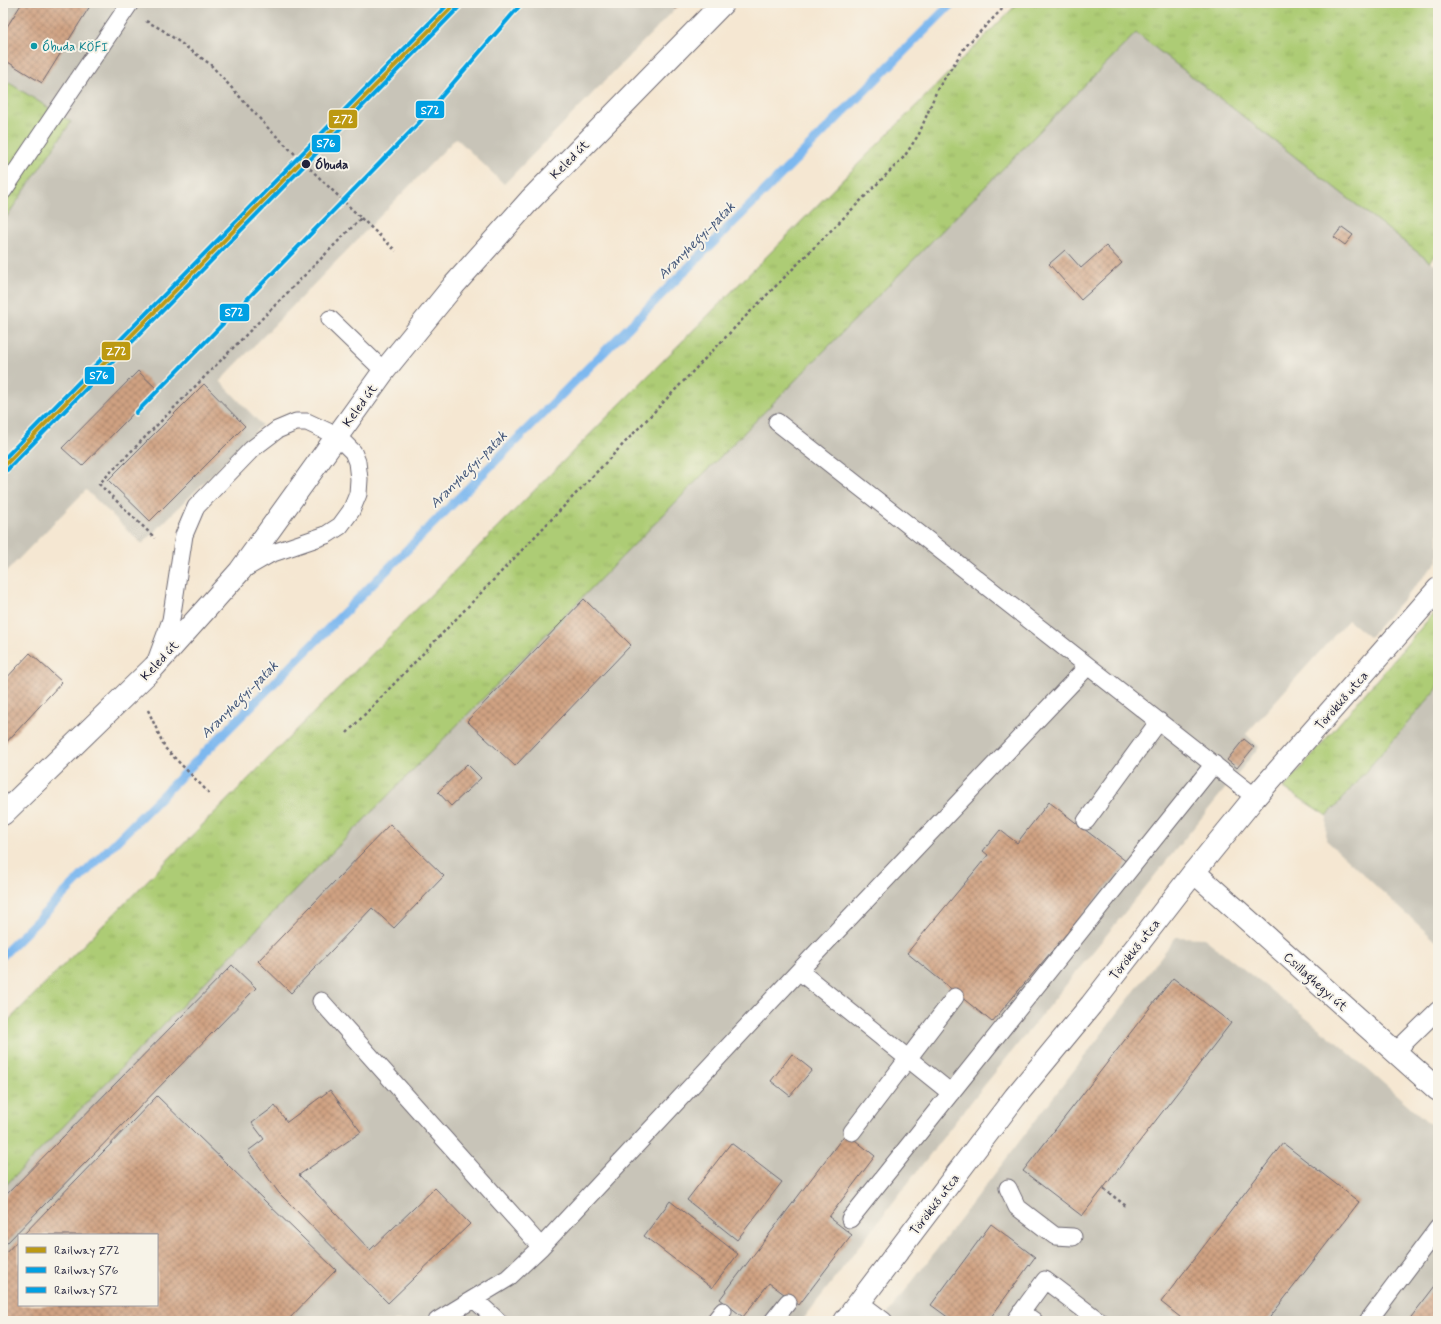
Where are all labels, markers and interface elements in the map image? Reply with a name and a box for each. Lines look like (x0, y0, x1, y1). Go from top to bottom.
place label: Óbuda KÖFI (42, 39, 108, 56)
marker: Óbuda KÖFI (29, 41, 39, 51)
line badge: S72 (415, 100, 445, 119)
text: S72 (421, 104, 439, 118)
line badge: Z72 (328, 109, 358, 129)
text: Z72 (333, 113, 354, 127)
line badge: S76 (311, 134, 341, 153)
text: S76 (317, 137, 335, 151)
street label: Keled út (547, 137, 594, 183)
place label: Óbuda (315, 157, 348, 174)
marker: Óbuda (300, 158, 312, 170)
water label: Aranyhegyi-patak (654, 198, 741, 285)
line badge: S72 (219, 303, 250, 322)
text: S72 (225, 306, 243, 320)
line badge: Z72 (101, 341, 131, 361)
text: Z72 (106, 345, 127, 359)
line badge: S76 (84, 366, 115, 385)
text: S76 (90, 369, 108, 383)
street label: Keled út (339, 381, 382, 431)
water label: Aranyhegyi-patak (426, 427, 513, 514)
street label: Keled út (137, 637, 183, 685)
water label: Aranyhegyi-patak (197, 657, 284, 744)
street label: Törökkő utca (1312, 668, 1372, 734)
street label: Törökkő utca (1106, 916, 1164, 984)
street label: Csillaghegyi út (1278, 949, 1351, 1017)
street label: Törökkő utca (906, 1171, 964, 1239)
legend (18, 1234, 158, 1306)
text: Railway Z72 (54, 1243, 120, 1259)
text: Railway S76 (54, 1263, 119, 1279)
text: Railway S72 (54, 1283, 118, 1299)

